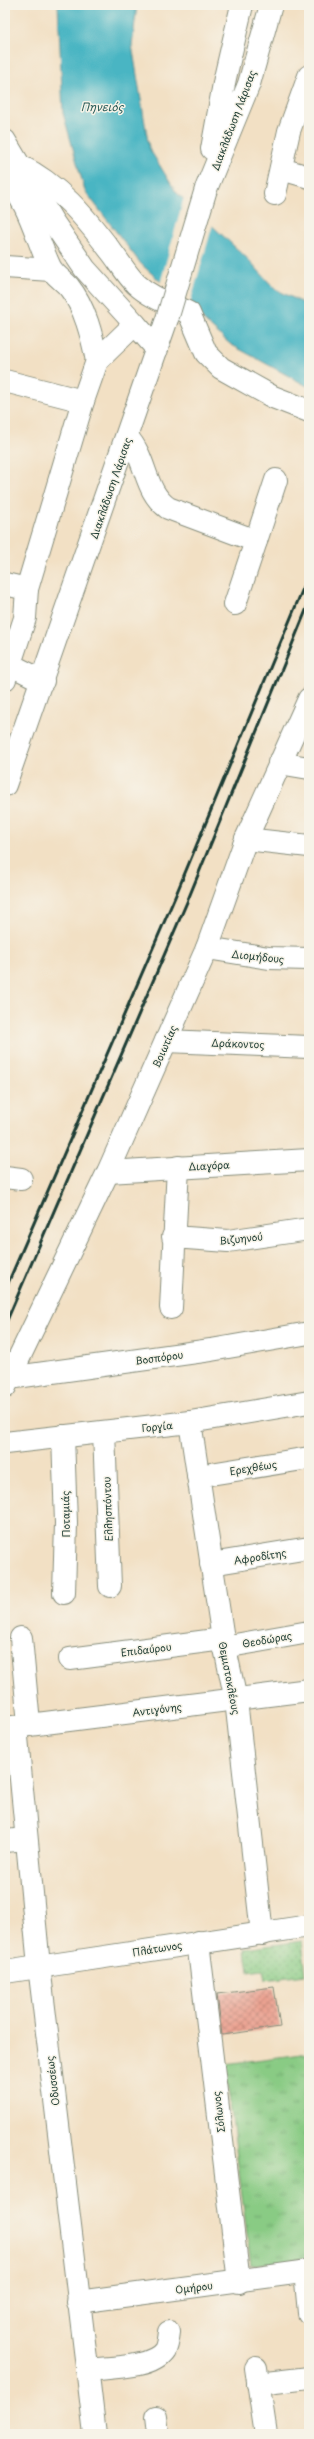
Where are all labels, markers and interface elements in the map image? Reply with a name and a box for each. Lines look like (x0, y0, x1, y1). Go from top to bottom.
street label: Διακλάδωση Λάρισας (207, 68, 259, 172)
water label: Πηνειός (81, 98, 125, 115)
street label: Διακλάδωση Λάρισας (86, 435, 134, 541)
street label: Διομήδους (231, 946, 285, 966)
street label: Βοιωτίας (148, 1022, 180, 1070)
street label: Δράκοντος (211, 1035, 265, 1051)
street label: Διαγόρα (188, 1156, 230, 1174)
street label: Βιζυηνού (218, 1228, 264, 1248)
street label: Βοσπόρου (134, 1346, 184, 1369)
street label: Γοργία (141, 1417, 174, 1435)
street label: Ερεχθέως (228, 1456, 278, 1478)
street label: Ελλησπόντου (98, 1476, 116, 1542)
street label: Ποταμιάς (57, 1491, 73, 1537)
street label: Αφροδίτης (233, 1544, 287, 1568)
street label: Θεοδώρας (241, 1627, 293, 1652)
street label: Επιδαύρου (120, 1638, 173, 1661)
street label: Θεμιστοκλέους (216, 1640, 244, 1716)
street label: Αντιγόνης (131, 1699, 183, 1719)
street label: Πλάτωνος (131, 1937, 183, 1959)
street label: Οδυσσέως (42, 2055, 62, 2107)
street label: Σόλωνος (208, 2090, 228, 2134)
street label: Ομήρου (174, 2277, 214, 2298)

